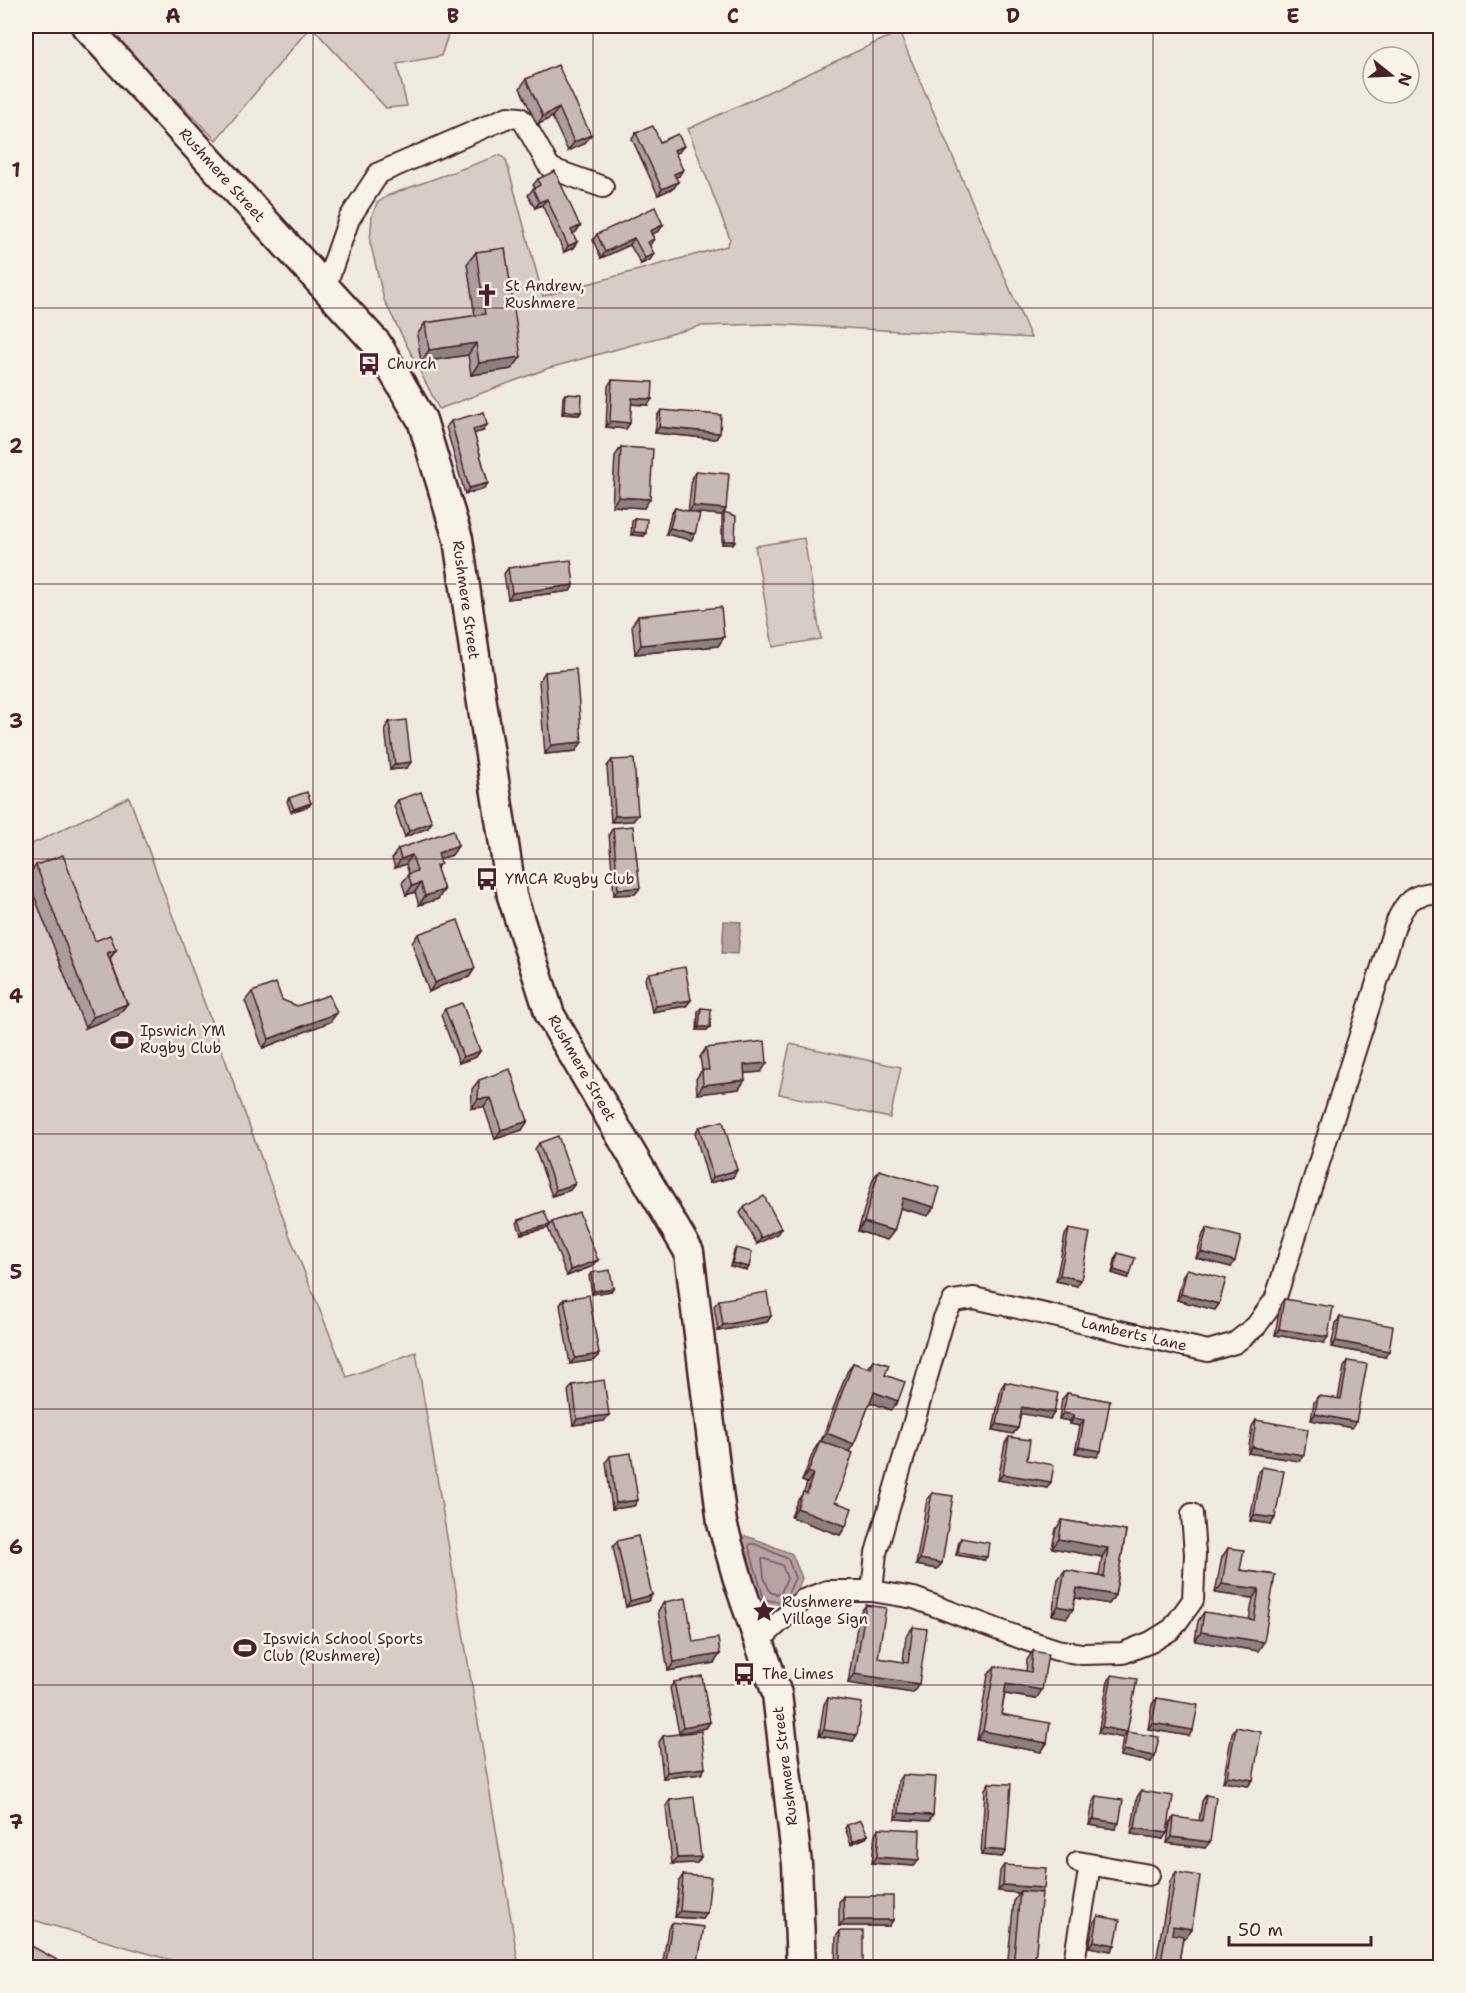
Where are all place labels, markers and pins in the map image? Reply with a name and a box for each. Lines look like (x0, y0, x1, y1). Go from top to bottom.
place label: St Andrew, Rushmere (505, 276, 585, 313)
church icon: St Andrew, Rushmere (474, 282, 500, 308)
bus stop icon: Church (356, 351, 382, 377)
place label: Church (387, 354, 437, 374)
bus stop icon: YMCA Rugby Club (474, 866, 500, 892)
place label: YMCA Rugby Club (505, 869, 635, 889)
place label: Ipswich YM Rugby Club (140, 1021, 225, 1058)
sports icon: Ipswich YM Rugby Club (109, 1027, 135, 1053)
place label: Rushmere Village Sign (782, 1592, 868, 1629)
place icon: Rushmere Village Sign (751, 1598, 777, 1624)
place label: Ipswich School Sports Club (Rushmere) (263, 1629, 423, 1666)
sports icon: Ipswich School Sports Club (Rushmere) (232, 1635, 258, 1661)
bus stop icon: The Limes (731, 1661, 757, 1687)
place label: The Limes (762, 1664, 834, 1684)

